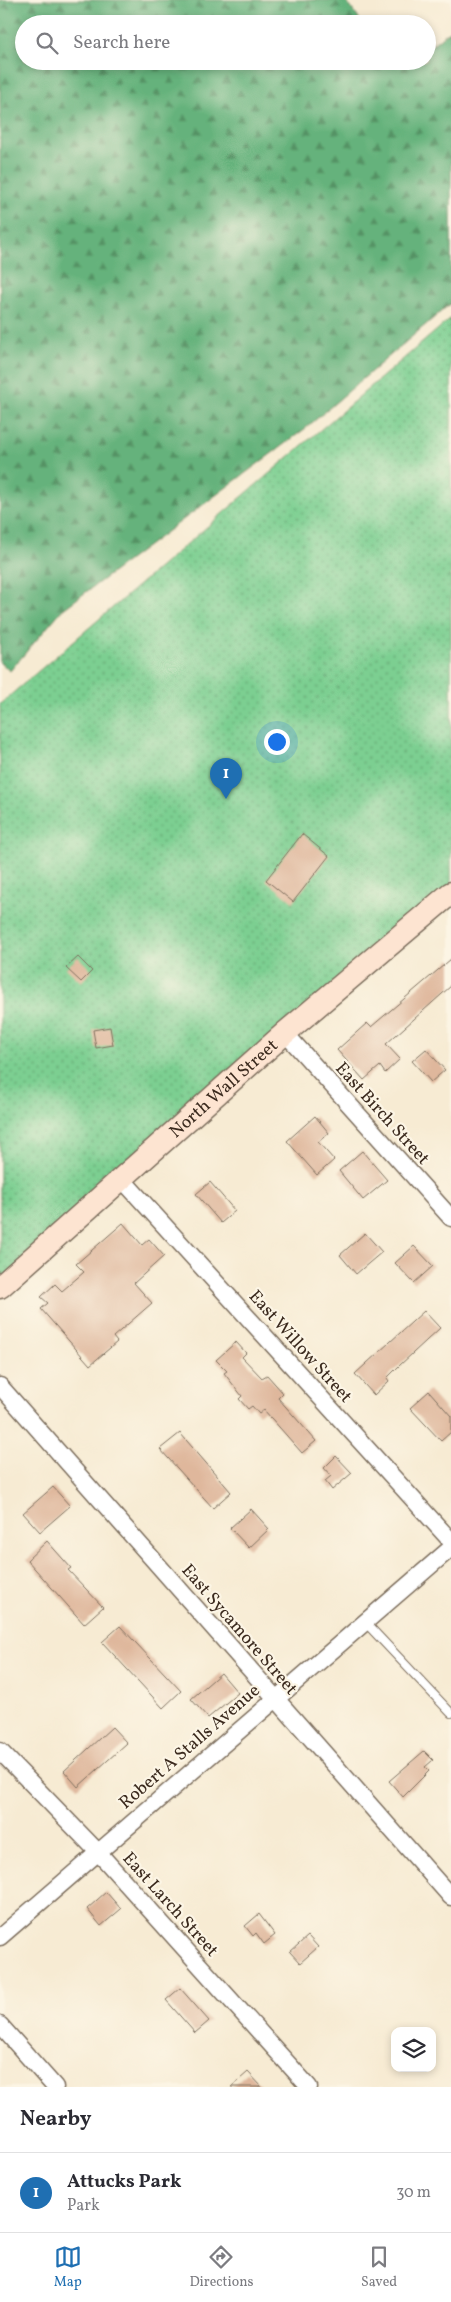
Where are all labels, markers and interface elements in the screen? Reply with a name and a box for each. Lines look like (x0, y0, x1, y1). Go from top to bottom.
search box (15, 15, 436, 70)
icon: search (33, 29, 61, 57)
text: Search here (73, 30, 170, 56)
your location (264, 729, 290, 755)
pin: 1 (210, 758, 242, 799)
street label: North Wall Street (164, 1034, 284, 1144)
street label: East Birch Street (329, 1057, 435, 1171)
street label: East Willow Street (242, 1285, 357, 1409)
street label: East Sycamore Street (175, 1559, 303, 1701)
street label: Robert A Stalls Avenue (114, 1679, 266, 1815)
street label: East Larch Street (116, 1847, 224, 1963)
map controls (391, 2027, 436, 2072)
button: layers (391, 2027, 436, 2072)
text: Nearby (20, 2105, 91, 2134)
text: Attucks Park (67, 2169, 182, 2195)
text: 1 (33, 2182, 39, 2204)
text: 30 m (396, 2182, 431, 2204)
text: Park (67, 2195, 100, 2217)
tab: Map (54, 2243, 82, 2292)
tab: Directions (189, 2243, 254, 2292)
tab: Saved (361, 2243, 397, 2292)

